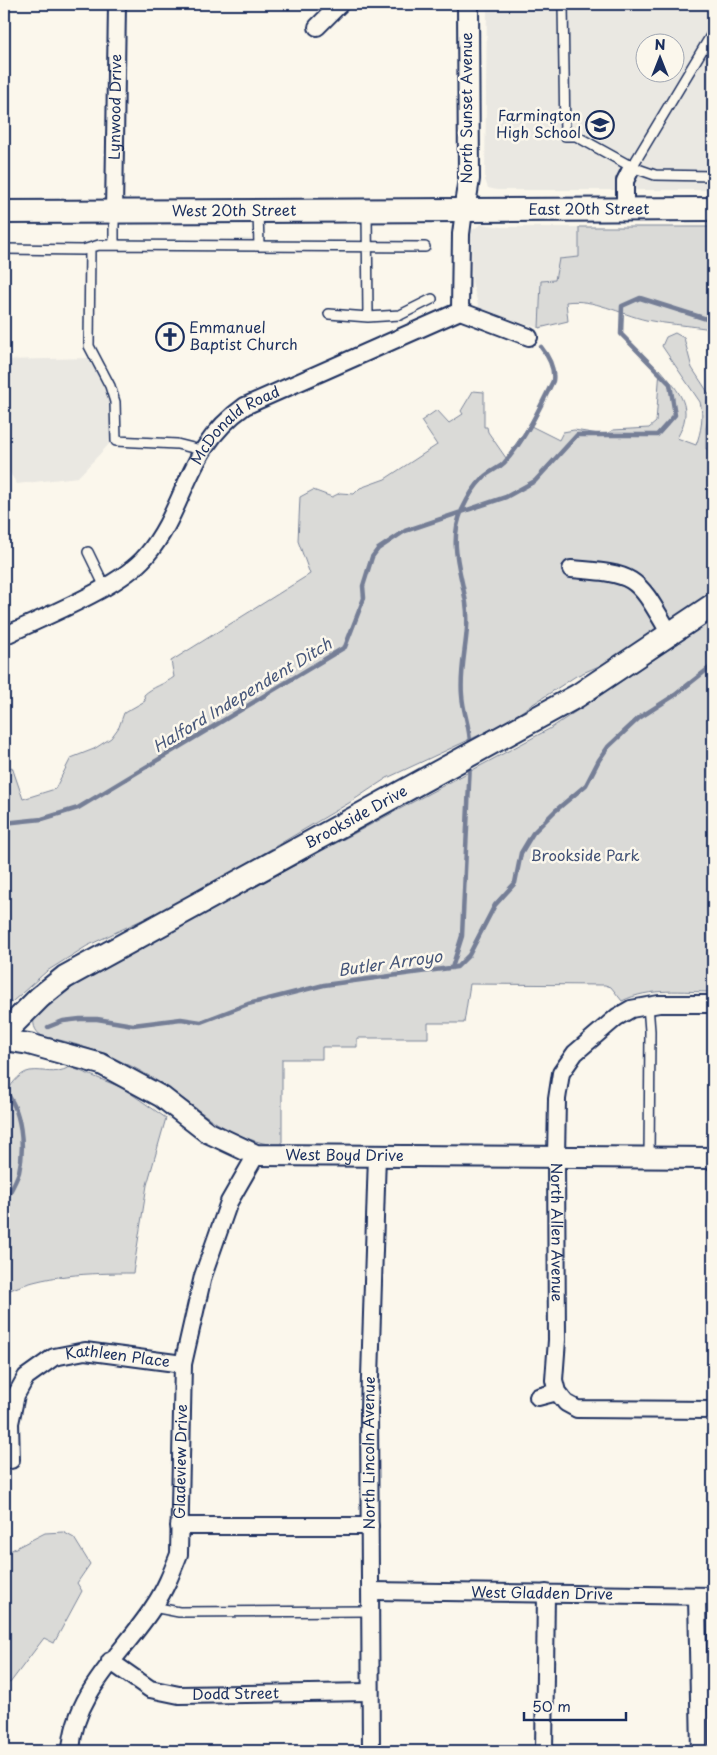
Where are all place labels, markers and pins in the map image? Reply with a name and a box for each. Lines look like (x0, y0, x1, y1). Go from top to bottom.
place label: Farmington High School (496, 103, 581, 143)
school or university icon: Farmington High School (585, 110, 615, 140)
place label: Emmanuel Baptist Church (189, 315, 298, 355)
church icon: Emmanuel Baptist Church (155, 322, 185, 352)

